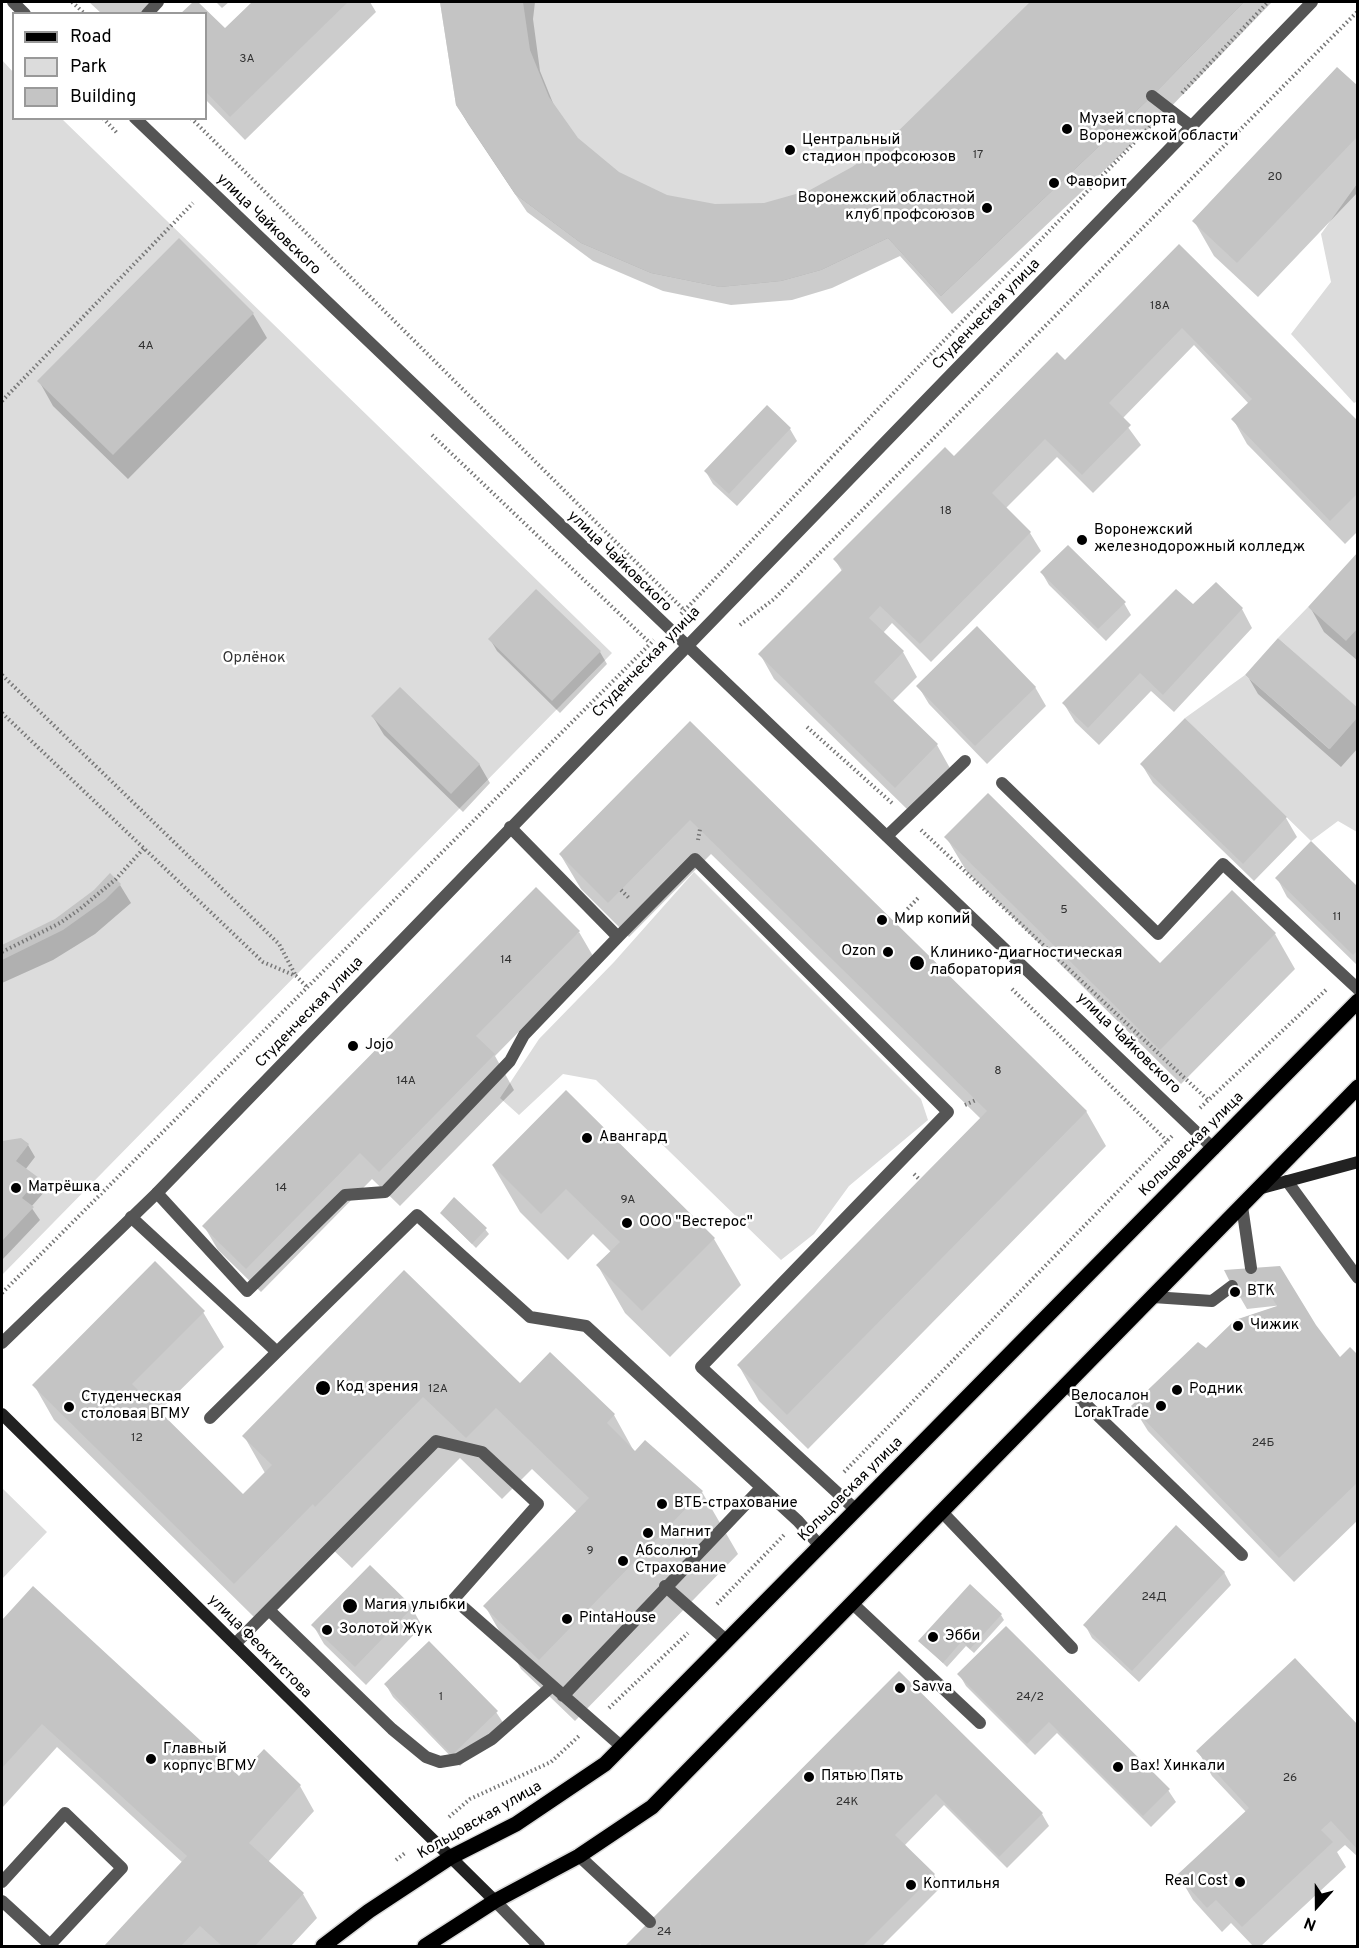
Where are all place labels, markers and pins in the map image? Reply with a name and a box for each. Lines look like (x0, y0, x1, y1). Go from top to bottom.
place label: Музей спорта Воронежской области (1079, 111, 1238, 146)
marker: Музей спорта Воронежской области (1060, 122, 1074, 136)
place label: Центральный стадион профсоюзов (802, 132, 956, 167)
marker: Центральный стадион профсоюзов (783, 143, 797, 157)
place label: Фаворит (1066, 174, 1127, 192)
marker: Фаворит (1047, 176, 1061, 190)
place label: Воронежский областной клуб профсоюзов (798, 190, 975, 225)
marker: Воронежский областной клуб профсоюзов (980, 201, 994, 215)
place label: Воронежский железнодорожный колледж (1094, 522, 1305, 557)
marker: Воронежский железнодорожный колледж (1075, 533, 1089, 547)
place label: Мир копий (894, 911, 970, 929)
marker: Мир копий (875, 913, 889, 927)
place label: Ozon (841, 943, 876, 961)
marker: Ozon (881, 945, 895, 959)
place label: Клинико-диагностическая лаборатория (930, 945, 1122, 980)
marker: Клинико-диагностическая лаборатория (908, 954, 926, 972)
place label: Jojo (365, 1037, 394, 1055)
marker: Jojo (346, 1039, 360, 1053)
place label: Авангард (599, 1129, 667, 1147)
marker: Авангард (580, 1131, 594, 1145)
place label: Матрёшка (28, 1179, 100, 1197)
marker: Матрёшка (9, 1181, 23, 1195)
place label: ООО "Вестерос" (639, 1214, 753, 1232)
marker: ООО "Вестерос" (620, 1216, 634, 1230)
place label: ВТК (1247, 1283, 1275, 1301)
marker: ВТК (1228, 1285, 1242, 1299)
place label: Чижик (1250, 1317, 1299, 1335)
marker: Чижик (1231, 1319, 1245, 1333)
marker: Код зрения (314, 1379, 332, 1397)
place label: Код зрения (336, 1379, 418, 1397)
place label: Родник (1189, 1381, 1243, 1399)
marker: Родник (1170, 1383, 1184, 1397)
place label: Велосалон LorakTrade (1071, 1388, 1149, 1423)
place label: Студенческая столовая ВГМУ (81, 1389, 190, 1424)
marker: Велосалон LorakTrade (1154, 1399, 1168, 1413)
marker: Студенческая столовая ВГМУ (62, 1400, 76, 1414)
place label: ВТБ-страхование (674, 1495, 798, 1513)
marker: ВТБ-страхование (655, 1497, 669, 1511)
place label: Магнит (660, 1524, 711, 1542)
marker: Магнит (641, 1526, 655, 1540)
place label: Абсолют Страхование (635, 1543, 726, 1578)
marker: Абсолют Страхование (616, 1554, 630, 1568)
marker: Магия улыбки (341, 1597, 359, 1615)
place label: Магия улыбки (364, 1597, 466, 1615)
place label: PintaHouse (579, 1610, 656, 1628)
marker: PintaHouse (560, 1612, 574, 1626)
place label: Золотой Жук (339, 1621, 432, 1639)
marker: Золотой Жук (320, 1623, 334, 1637)
place label: Эбби (945, 1628, 980, 1646)
marker: Эбби (926, 1630, 940, 1644)
place label: Savva (912, 1679, 952, 1697)
marker: Savva (893, 1681, 907, 1695)
place label: Главный корпус ВГМУ (163, 1741, 256, 1776)
marker: Главный корпус ВГМУ (144, 1752, 158, 1766)
place label: Вах! Хинкали (1130, 1758, 1225, 1776)
marker: Вах! Хинкали (1111, 1760, 1125, 1774)
place label: Пятью Пять (821, 1768, 904, 1786)
marker: Пятью Пять (802, 1770, 816, 1784)
place label: Real Cost (1165, 1873, 1228, 1891)
marker: Real Cost (1233, 1875, 1247, 1889)
place label: Коптильня (923, 1876, 1000, 1894)
marker: Коптильня (904, 1878, 918, 1892)

